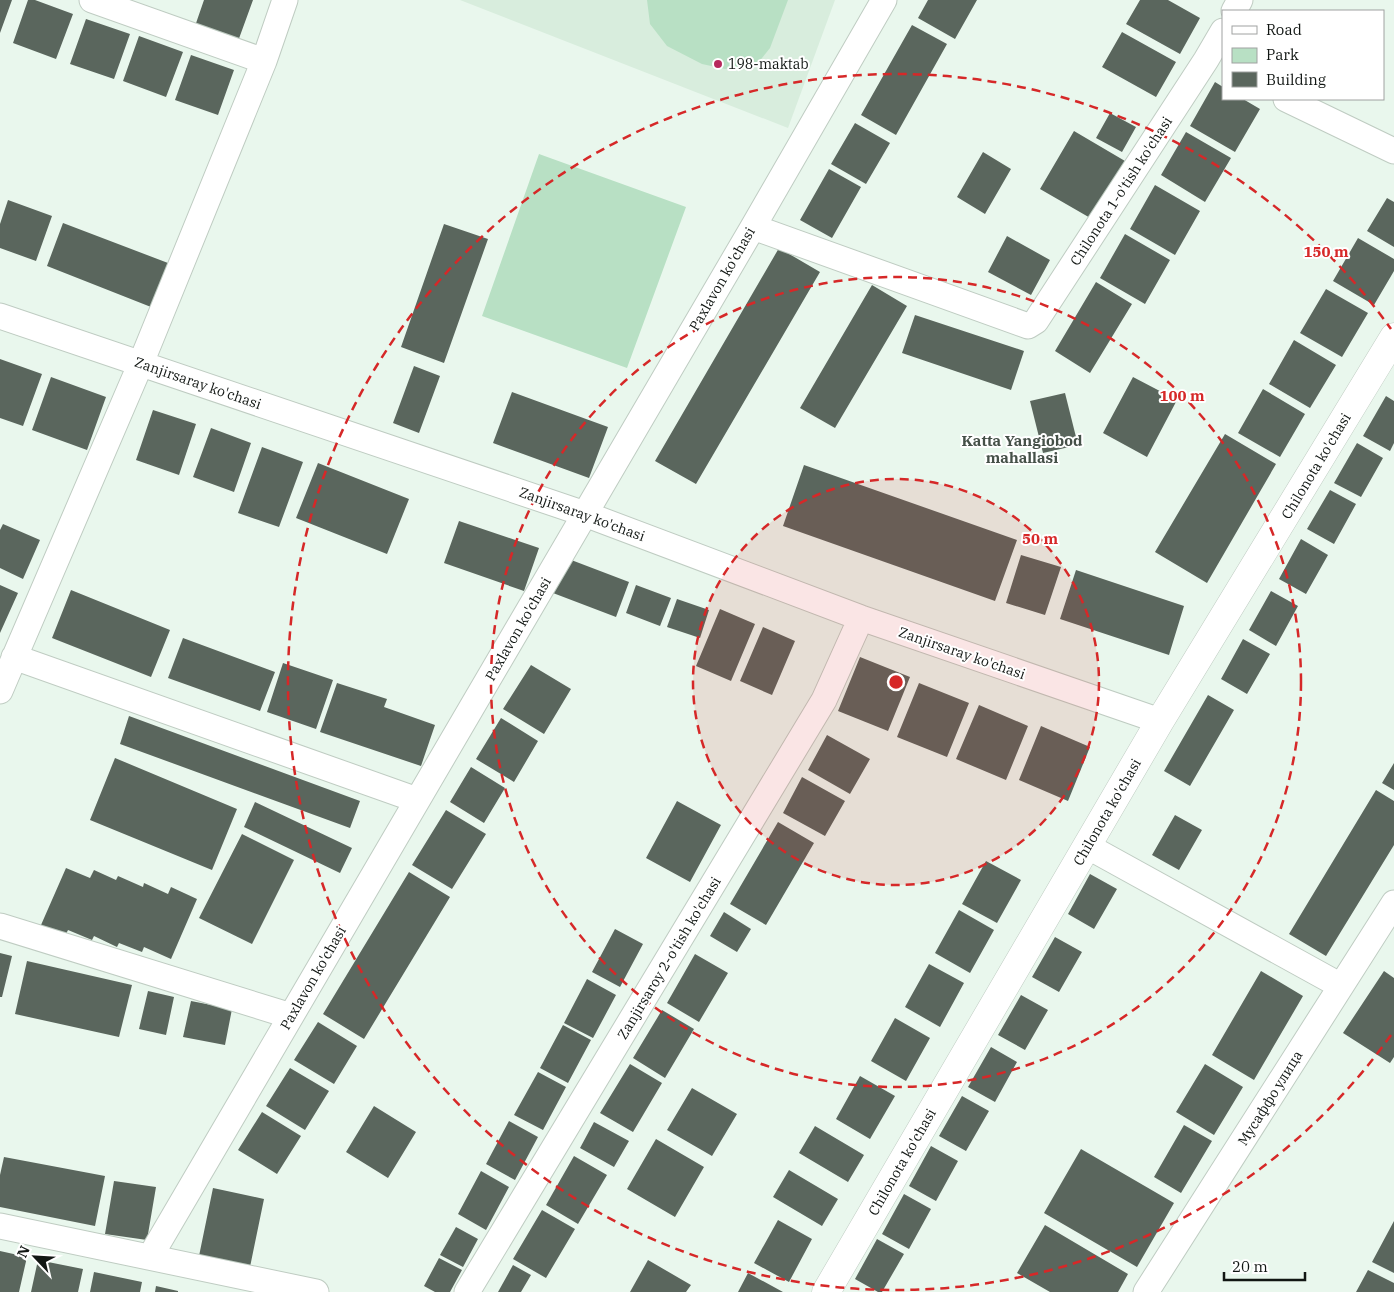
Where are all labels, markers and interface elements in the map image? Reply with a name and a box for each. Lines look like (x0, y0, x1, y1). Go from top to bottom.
legend (1222, 10, 1384, 100)
text: Road (1266, 20, 1302, 39)
text: Park (1266, 45, 1299, 64)
place label: 198-maktab (728, 55, 809, 73)
marker: 198-maktab (712, 58, 724, 70)
text: Building (1266, 70, 1326, 89)
street label: Chilonota 1-o'tish ko'chasi (1066, 113, 1176, 269)
street label: Paxlavon ko'chasi (685, 224, 759, 334)
text: 150 m (1303, 242, 1349, 261)
street label: Zanjirsaray ko'chasi (132, 353, 264, 413)
text: 100 m (1159, 386, 1205, 405)
street label: Chilonota ko'chasi (1277, 410, 1355, 522)
district label: Katta Yangiobod mahallasi (961, 431, 1083, 467)
street label: Zanjirsaray ko'chasi (517, 483, 647, 545)
text: 50 m (1022, 529, 1058, 548)
street label: Paxlavon ko'chasi (481, 574, 555, 684)
street label: Zanjirsaray ko'chasi (896, 623, 1028, 683)
centre of rings (887, 673, 905, 691)
street label: Chilonota ko'chasi (1069, 755, 1145, 869)
street label: Zanjirsaroy 2-o'tish ko'chasi (613, 873, 725, 1043)
street label: Paxlavon ko'chasi (276, 923, 350, 1033)
street label: Мусаффо улица (1234, 1047, 1307, 1149)
street label: Chilonota ko'chasi (864, 1105, 940, 1219)
north arrow (10, 1232, 60, 1282)
text: N (13, 1243, 34, 1260)
scale bar (1224, 1250, 1305, 1282)
text: 20 m (1232, 1257, 1268, 1276)

